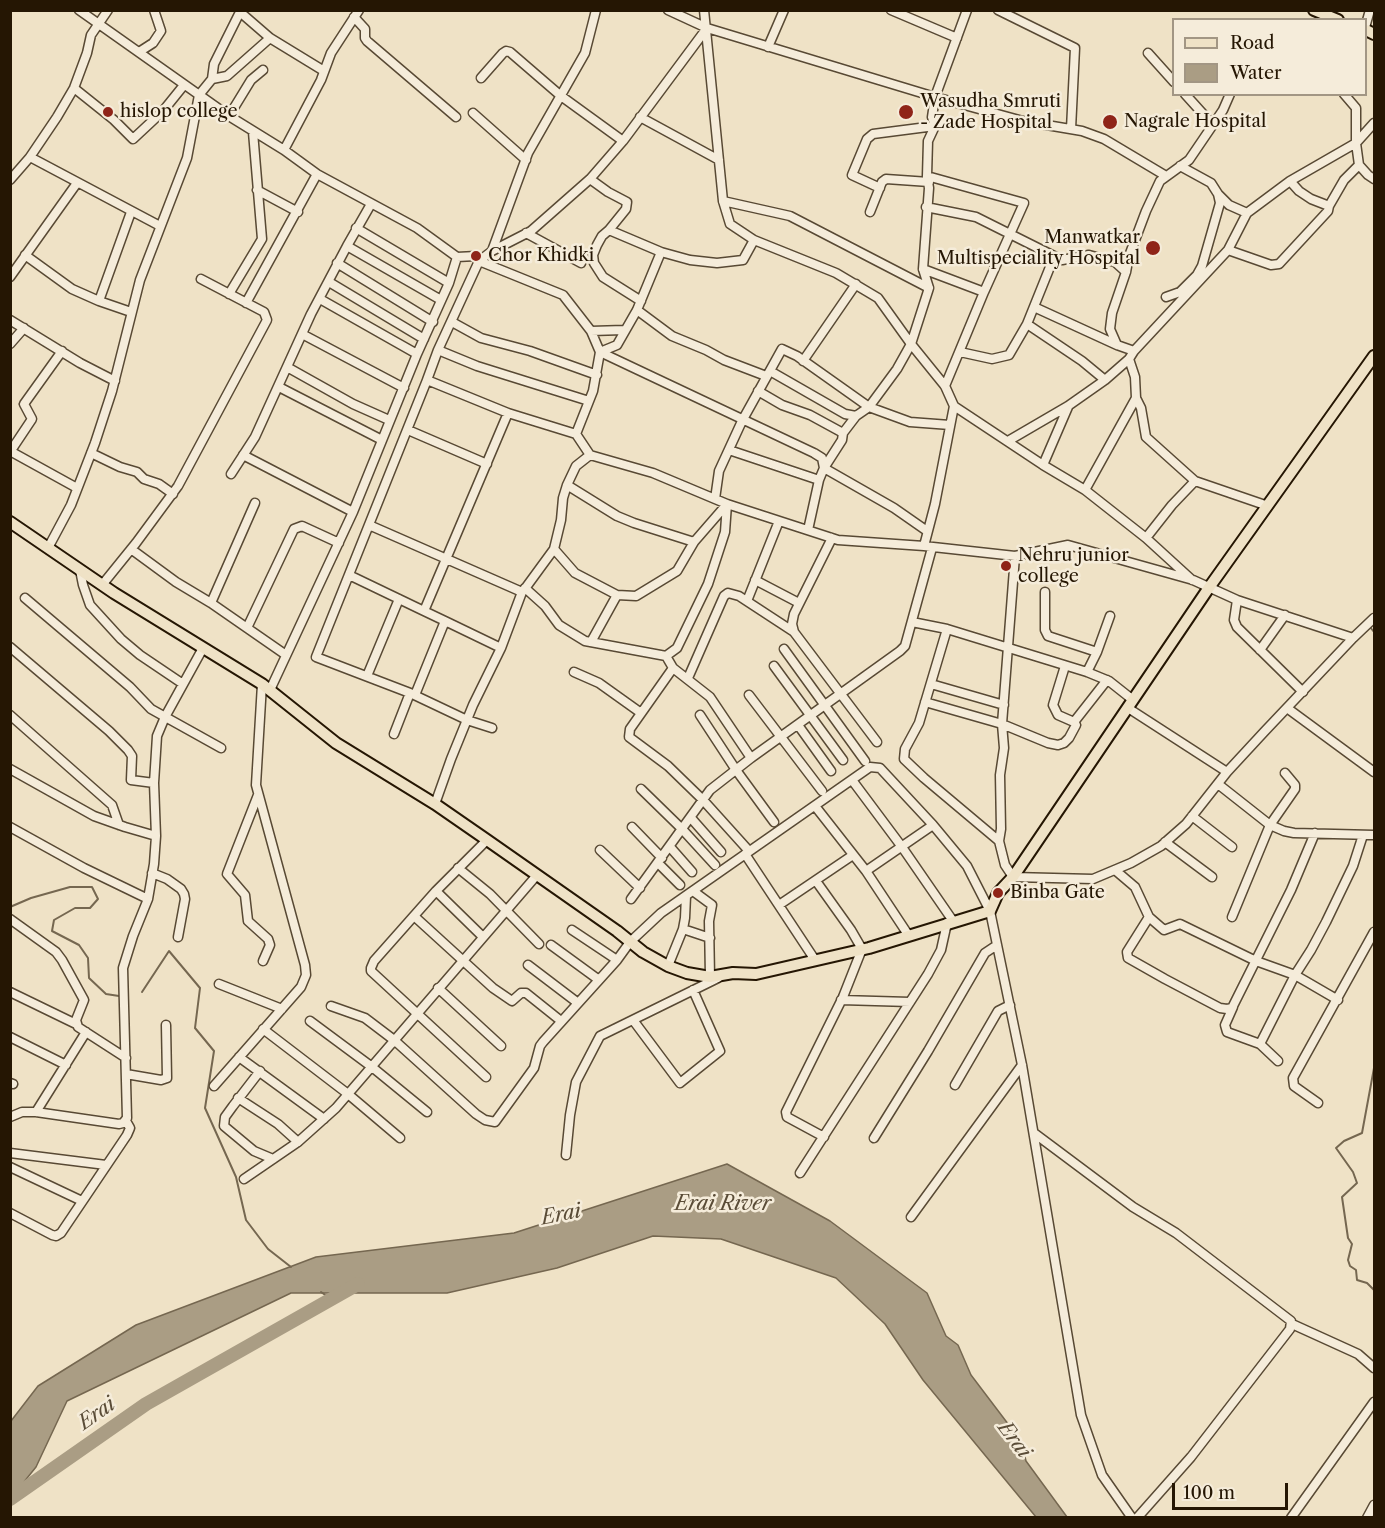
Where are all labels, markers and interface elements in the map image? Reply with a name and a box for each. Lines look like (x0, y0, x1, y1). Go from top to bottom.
legend (1172, 18, 1367, 96)
text: Road (1230, 32, 1275, 54)
text: Water (1230, 62, 1282, 84)
place label: Wasudha Smruti - Zade Hospital (920, 91, 1061, 134)
place label: hislop college (120, 101, 238, 123)
marker: Wasudha Smruti - Zade Hospital (897, 103, 915, 121)
marker: hislop college (101, 105, 115, 119)
place label: Nagrale Hospital (1124, 111, 1266, 133)
marker: Nagrale Hospital (1101, 113, 1119, 131)
place label: Manwatkar Multispeciality Hospital (937, 227, 1140, 270)
marker: Manwatkar Multispeciality Hospital (1144, 239, 1162, 257)
place label: Chor Khidki (488, 245, 594, 267)
marker: Chor Khidki (469, 249, 483, 263)
place label: Nehru junior college (1018, 545, 1129, 588)
marker: Nehru junior college (999, 559, 1013, 573)
place label: Binba Gate (1010, 882, 1105, 904)
marker: Binba Gate (991, 886, 1005, 900)
water label: Erai River (675, 1192, 771, 1216)
water label: Erai (539, 1199, 583, 1231)
water label: Erai (74, 1393, 120, 1435)
water label: Erai (992, 1417, 1036, 1463)
scale bar (1175, 1471, 1290, 1509)
text: 100 m (1183, 1482, 1235, 1504)

